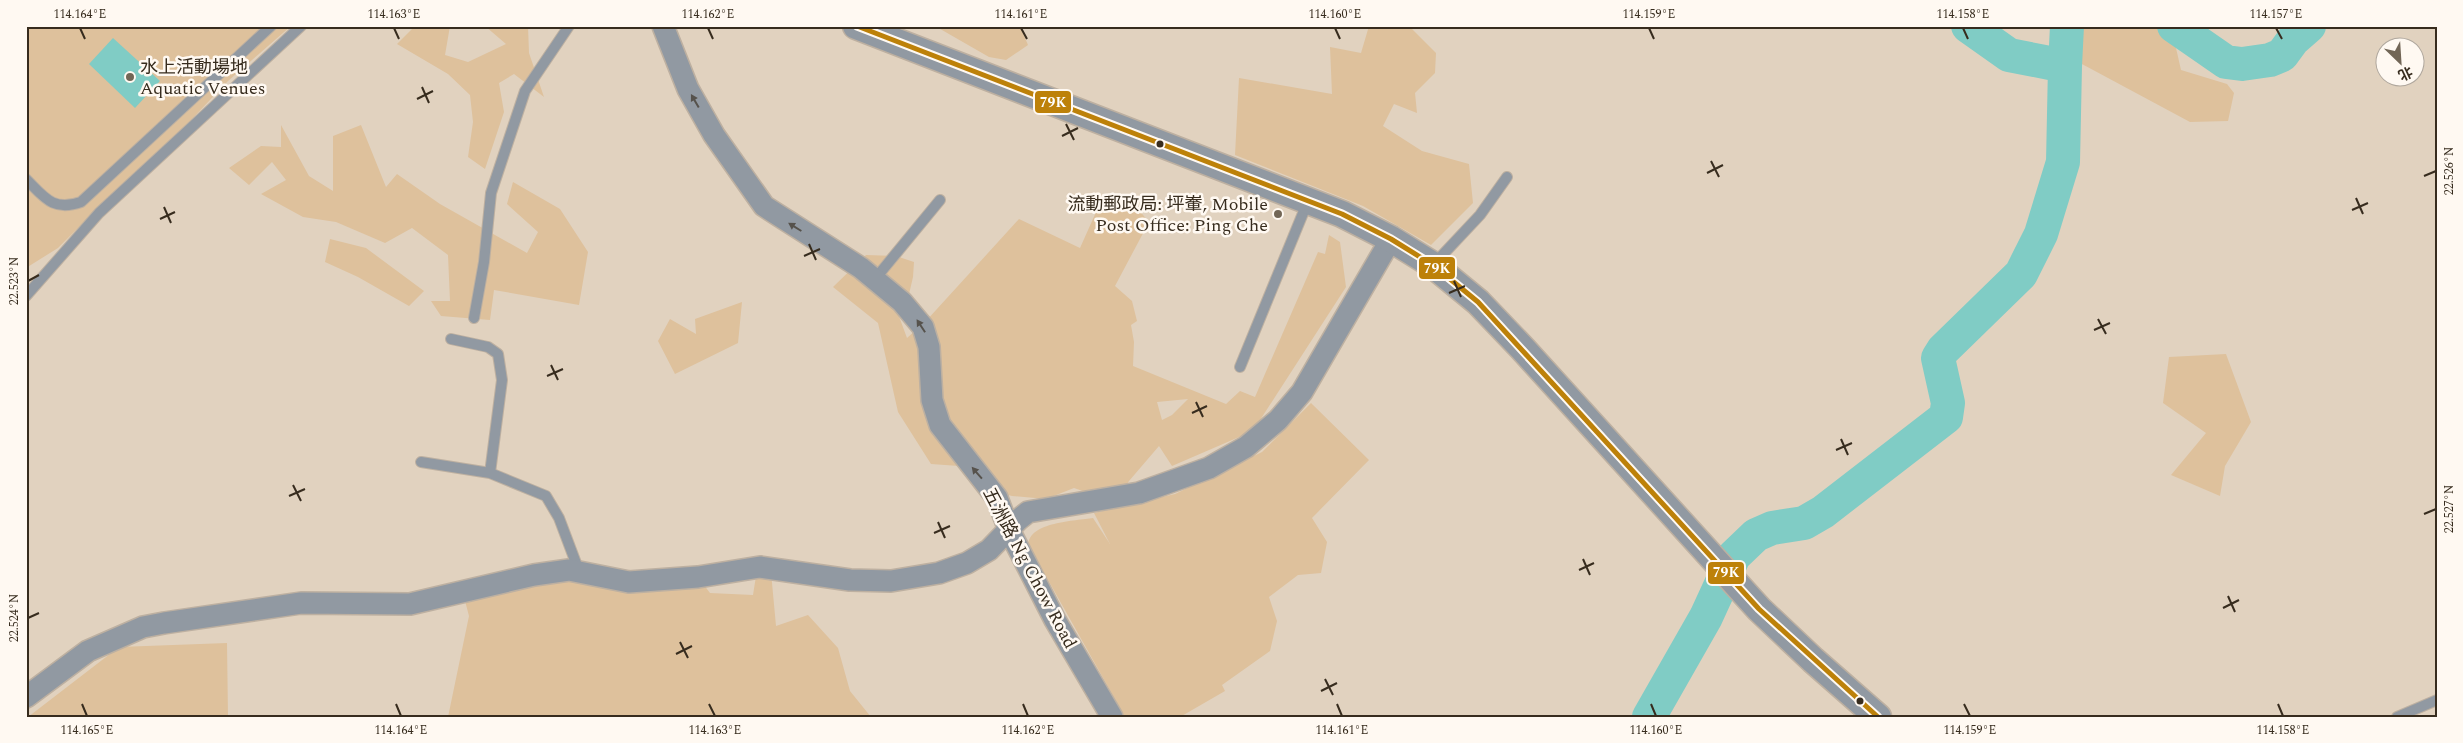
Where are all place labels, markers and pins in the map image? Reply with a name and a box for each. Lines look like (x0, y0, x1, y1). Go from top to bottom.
place label: 水上活動場地 Aquatic Venues (140, 54, 265, 102)
marker: 水上活動場地 Aquatic Venues (124, 71, 136, 83)
unlabelled marker (1155, 139, 1165, 149)
place label: 流動郵政局: 坪輋, Mobile Post Office: Ping Che (1067, 191, 1268, 239)
marker: 流動郵政局: 坪輋, Mobile Post Office: Ping Che (1272, 208, 1284, 220)
unlabelled marker (1855, 696, 1865, 706)

